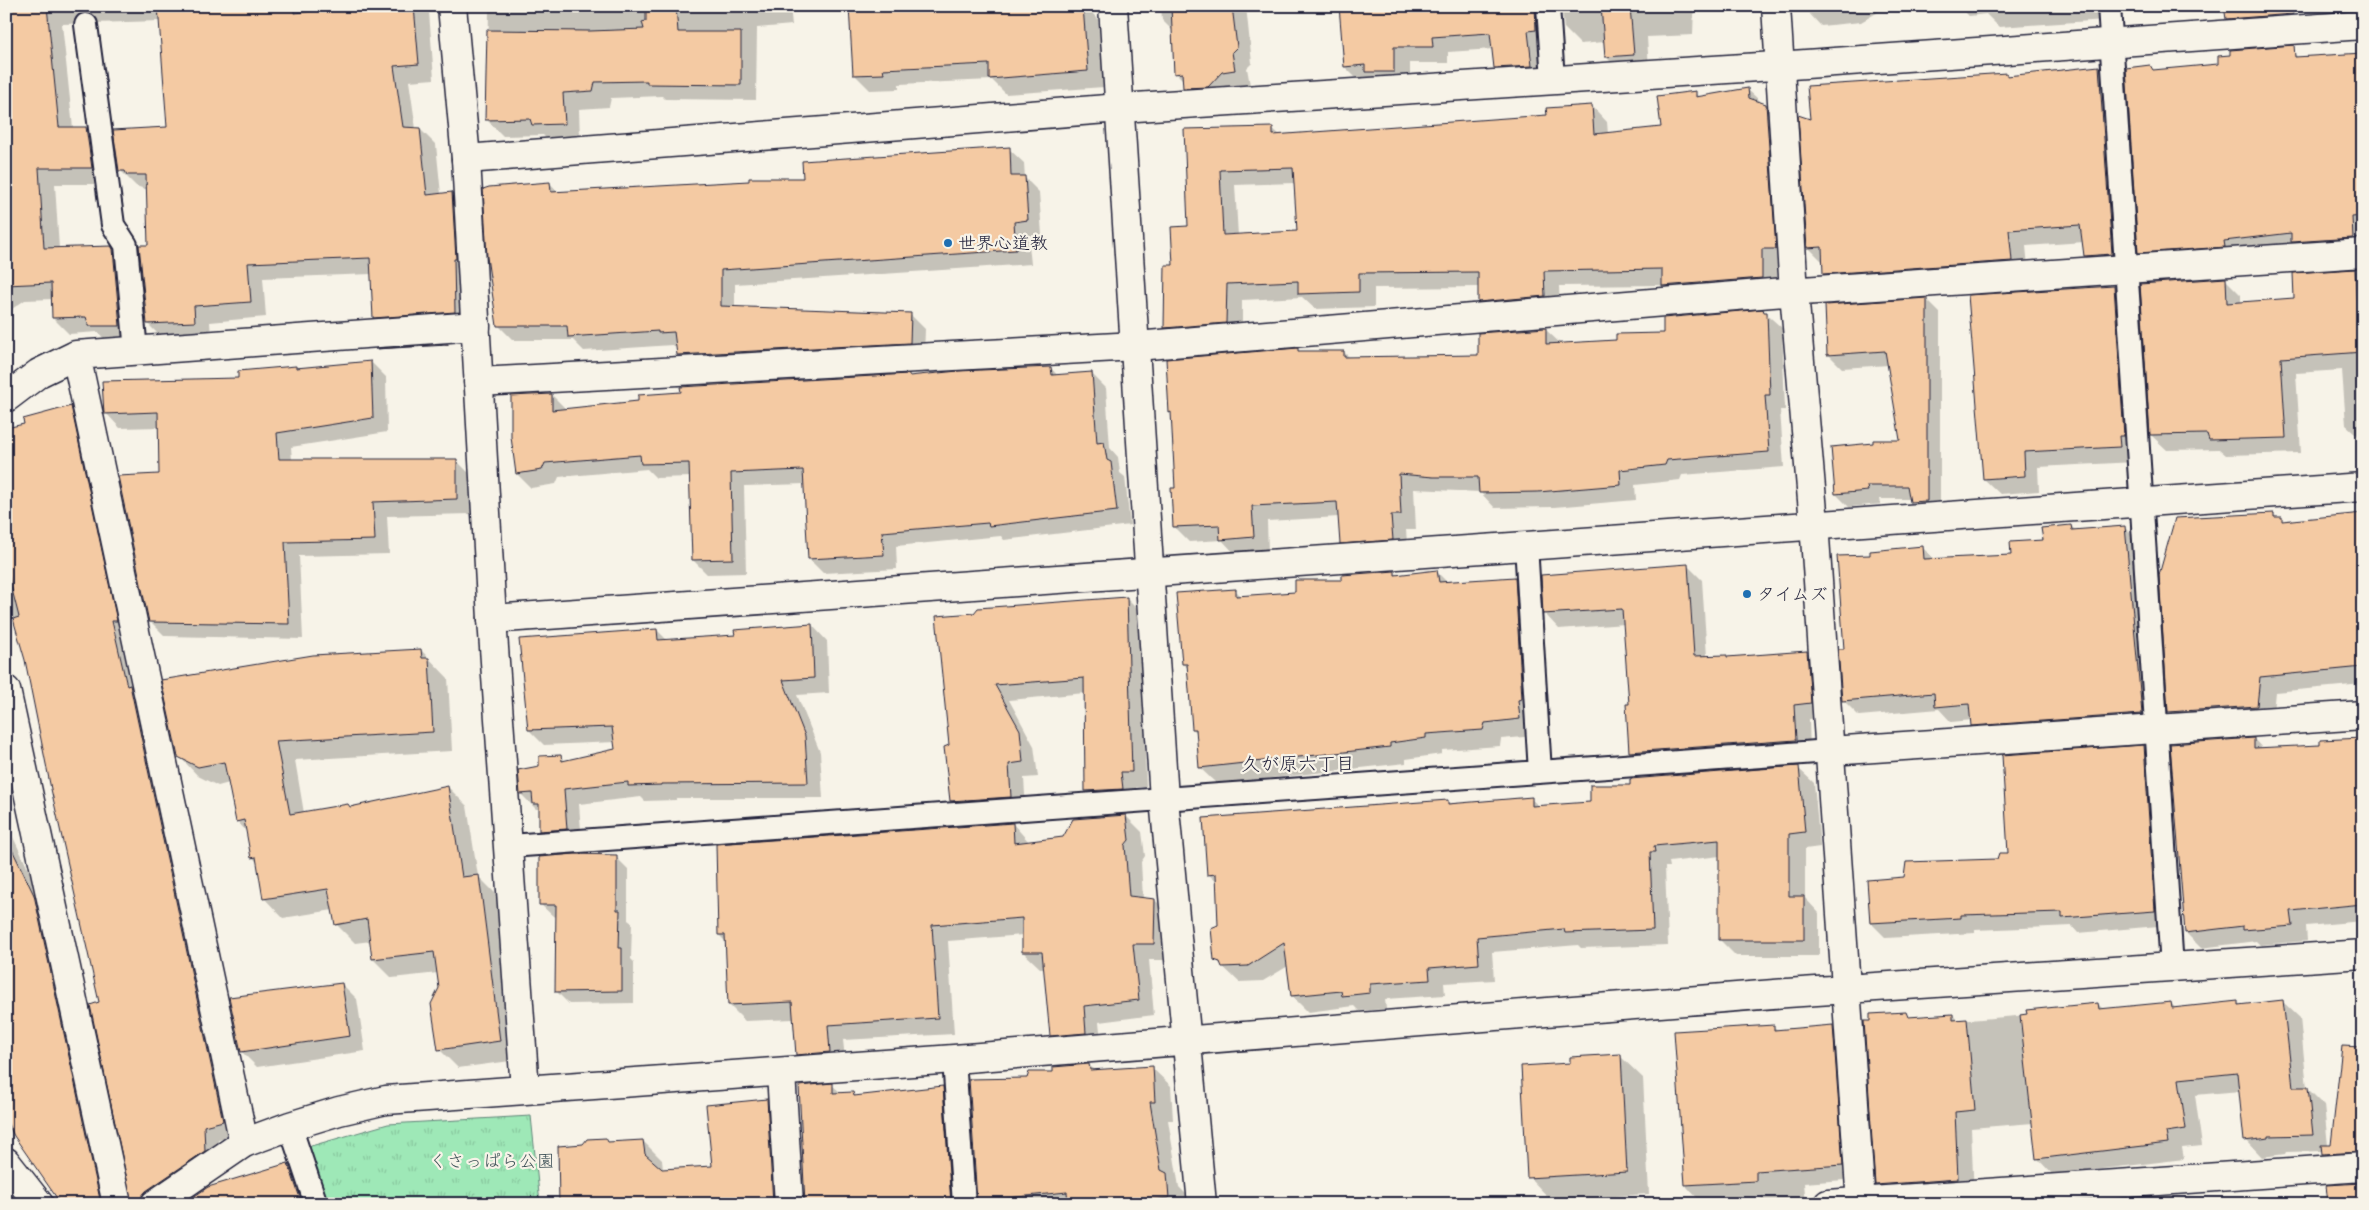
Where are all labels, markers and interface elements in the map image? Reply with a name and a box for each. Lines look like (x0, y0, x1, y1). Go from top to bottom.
place label: 世界心道教 (958, 232, 1048, 254)
marker: 世界心道教 (942, 237, 954, 249)
place label: タイムズ (1757, 583, 1828, 605)
marker: タイムズ (1741, 588, 1753, 600)
district label: 久が原六丁目 (1241, 752, 1355, 775)
park label: くさっぱら公園 (429, 1150, 555, 1172)

